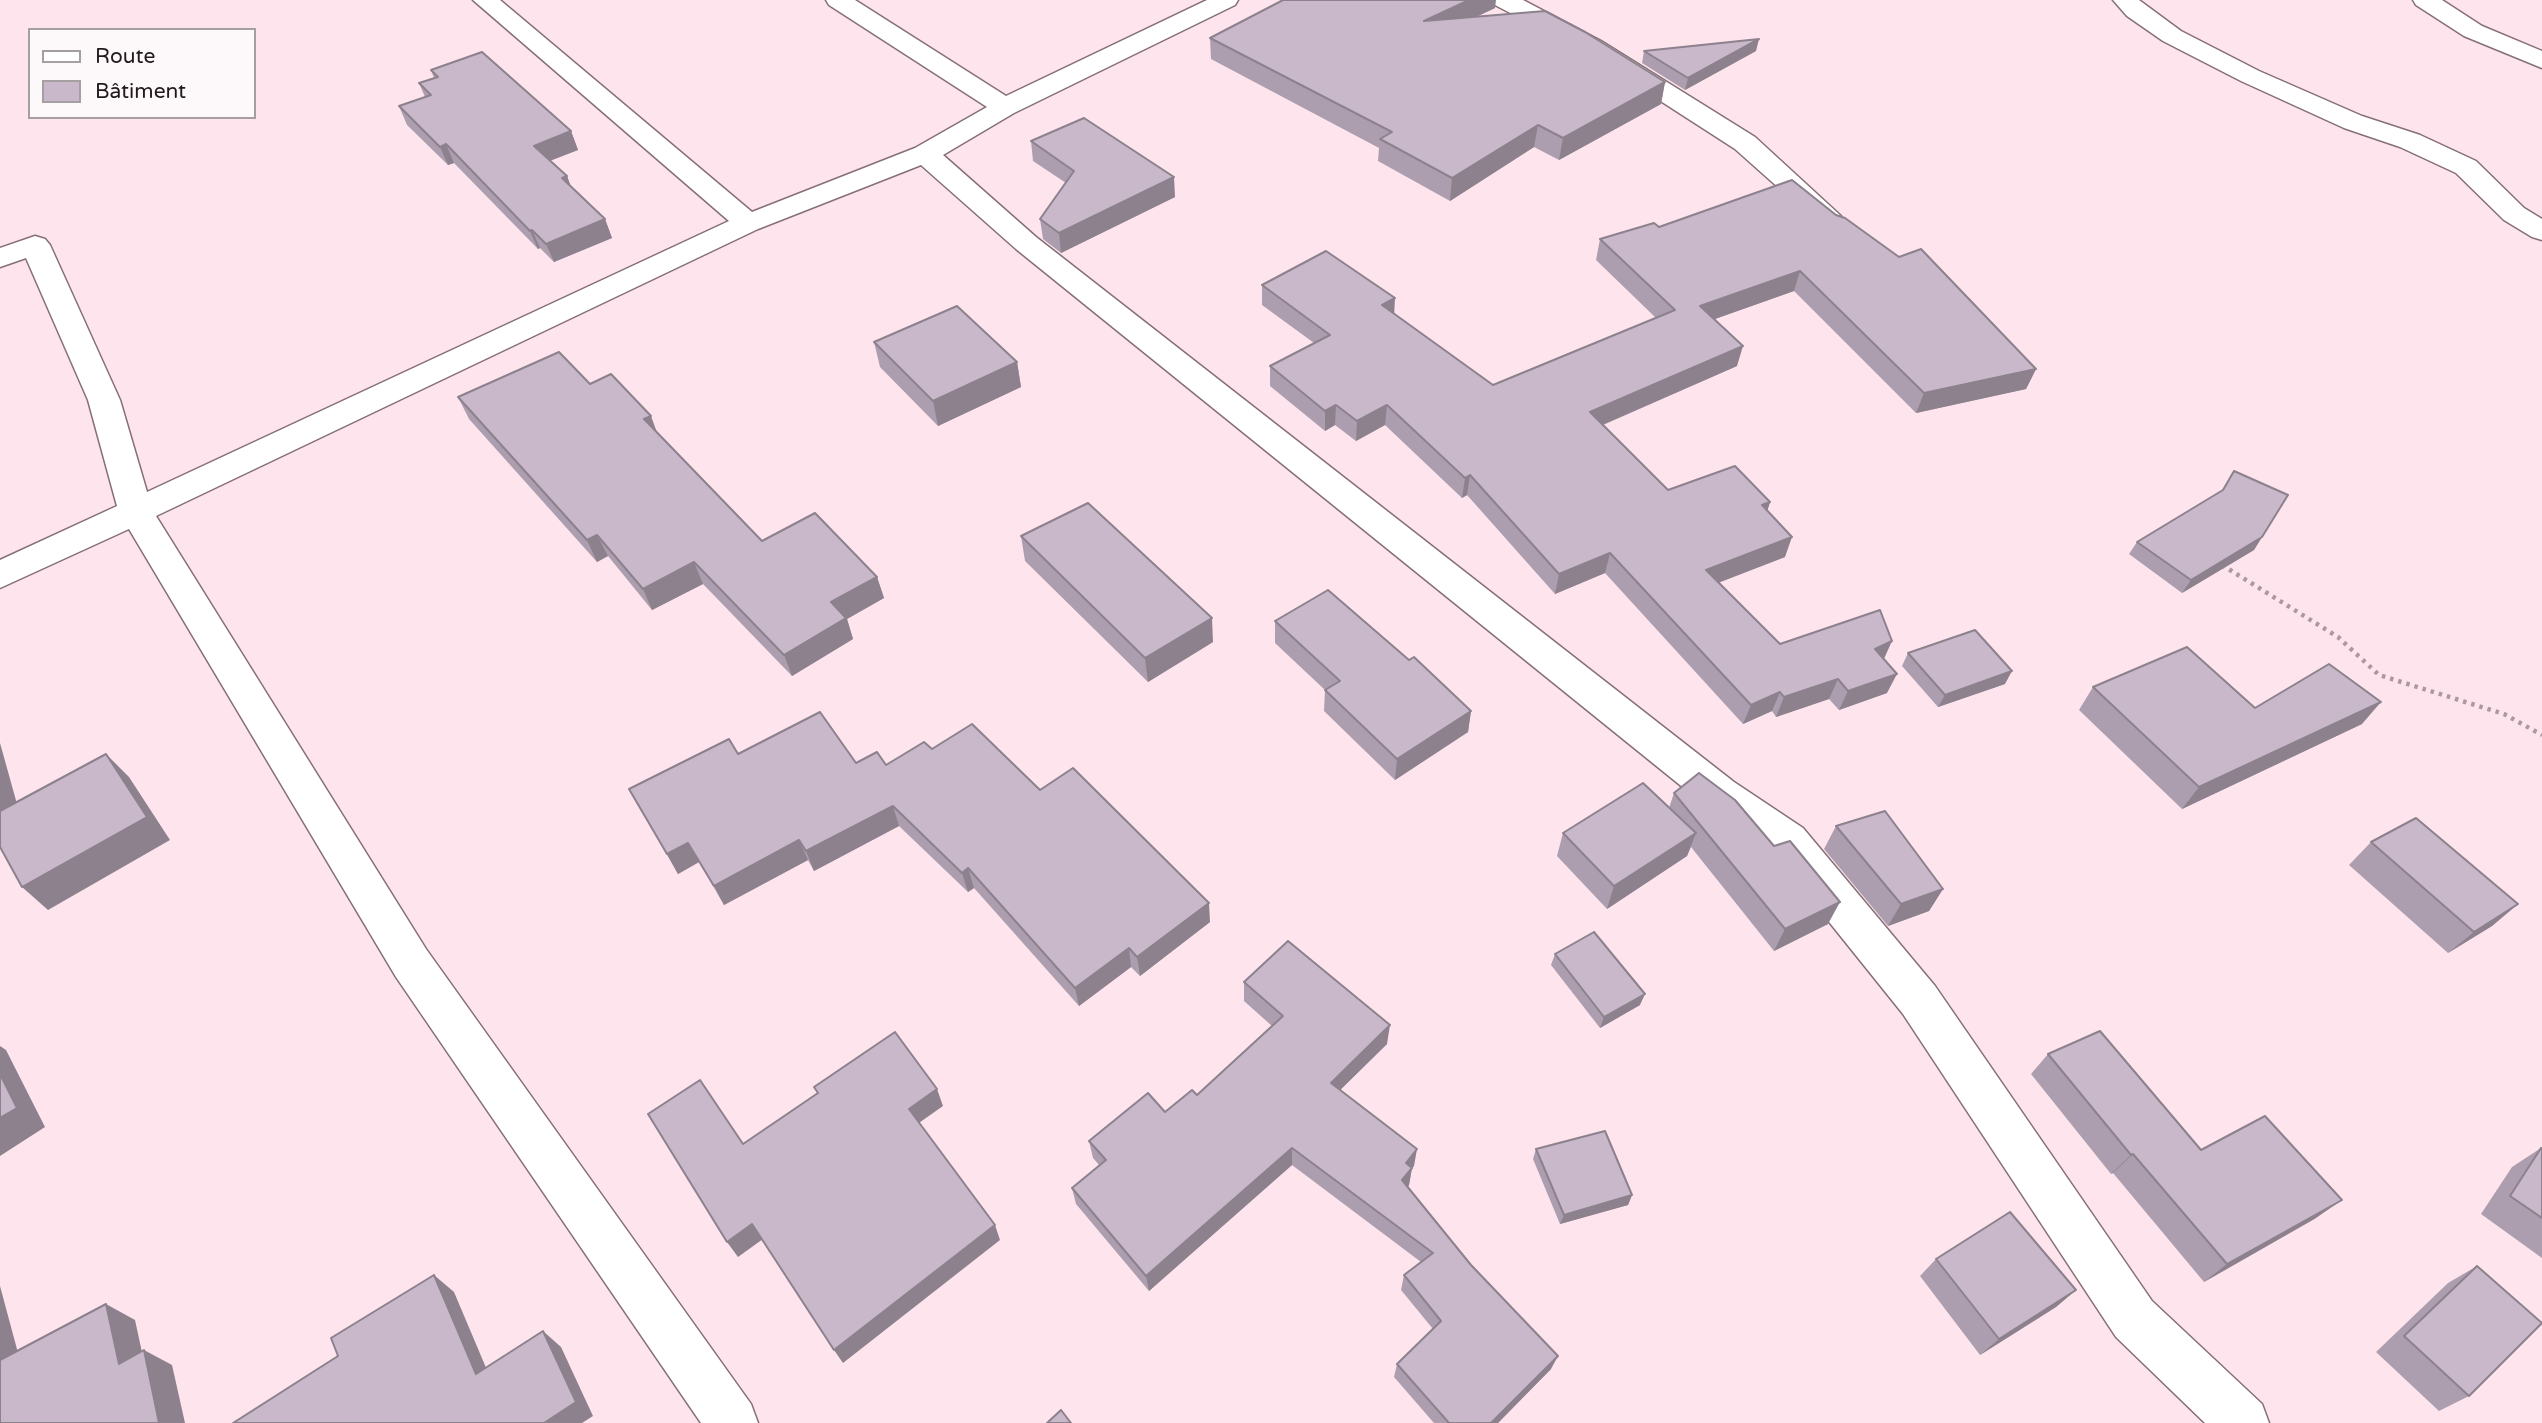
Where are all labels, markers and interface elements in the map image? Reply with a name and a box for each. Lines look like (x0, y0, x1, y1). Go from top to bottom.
legend (28, 28, 256, 119)
text: Route (95, 44, 155, 69)
text: Bâtiment (95, 79, 186, 104)

